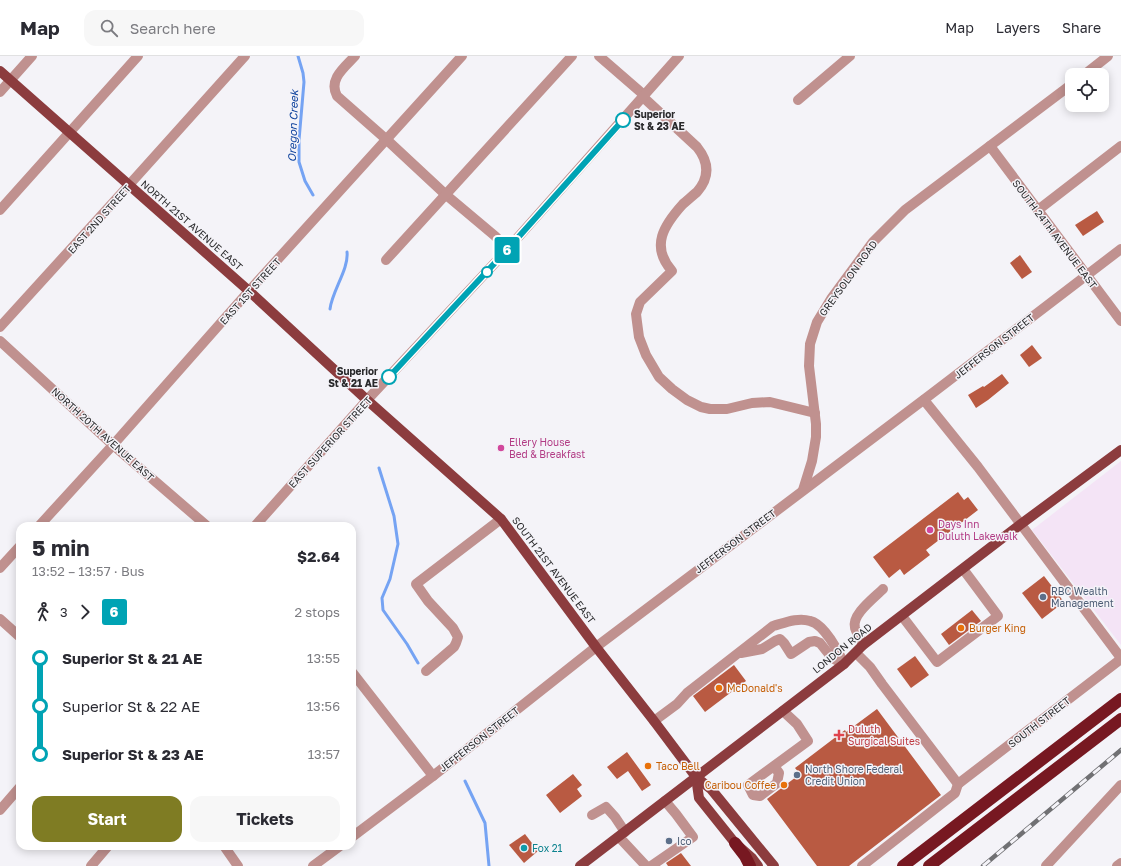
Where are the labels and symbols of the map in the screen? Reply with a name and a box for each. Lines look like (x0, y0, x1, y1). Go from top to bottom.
water label: Oregon Creek (285, 88, 301, 162)
place label: Superior St & 23 AE (634, 108, 685, 132)
marker: Superior St & 23 AE (615, 112, 631, 128)
street label: SOUTH 24TH AVENUE EAST (1010, 177, 1100, 291)
street label: NORTH 21ST AVENUE EAST (139, 178, 245, 272)
street label: EAST 2ND STREET (65, 182, 133, 256)
line badge: 6 (494, 237, 520, 263)
street label: GREYSOLON ROAD (817, 238, 879, 318)
street label: EAST 1ST STREET (217, 255, 283, 327)
unlabelled marker (481, 266, 493, 278)
street label: JEFFERSON STREET (952, 311, 1036, 381)
place label: Superior St & 21 AE (328, 365, 378, 389)
marker: Superior St & 21 AE (381, 369, 397, 385)
street label: NORTH 20TH AVENUE EAST (49, 385, 157, 483)
street label: EAST SUPERIOR STREET (286, 394, 374, 490)
place label: Ellery House Bed & Breakfast (509, 436, 585, 460)
marker: Ellery House Bed & Breakfast (496, 443, 506, 453)
street label: JEFFERSON STREET (692, 507, 778, 575)
street label: SOUTH 21ST AVENUE EAST (510, 514, 598, 626)
place label: Days Inn Duluth Lakewalk (938, 518, 1018, 542)
marker: Days Inn Duluth Lakewalk (925, 525, 935, 535)
place label: RBC Wealth Management (1051, 585, 1114, 609)
marker: RBC Wealth Management (1038, 592, 1048, 602)
street label: LONDON ROAD (810, 621, 874, 675)
place label: Burger King (969, 622, 1026, 634)
marker: Burger King (956, 623, 966, 633)
place label: McDonald's (727, 682, 783, 694)
marker: McDonald's (714, 683, 724, 693)
street label: SOUTH STREET (1006, 694, 1072, 750)
street label: JEFFERSON STREET (437, 704, 521, 774)
place label: Duluth Surgical Suites (848, 723, 920, 747)
marker: Duluth Surgical Suites (833, 729, 845, 741)
place label: Taco Bell (656, 760, 700, 772)
marker: Taco Bell (643, 761, 653, 771)
place label: North Shore Federal Credit Union (805, 763, 902, 787)
marker: North Shore Federal Credit Union (792, 770, 802, 780)
place label: Caribou Coffee (705, 779, 776, 791)
marker: Caribou Coffee (779, 780, 789, 790)
place label: Ico (677, 835, 692, 847)
marker: Ico (664, 836, 674, 846)
place label: Fox 21 (532, 842, 562, 854)
marker: Fox 21 (519, 843, 529, 853)

